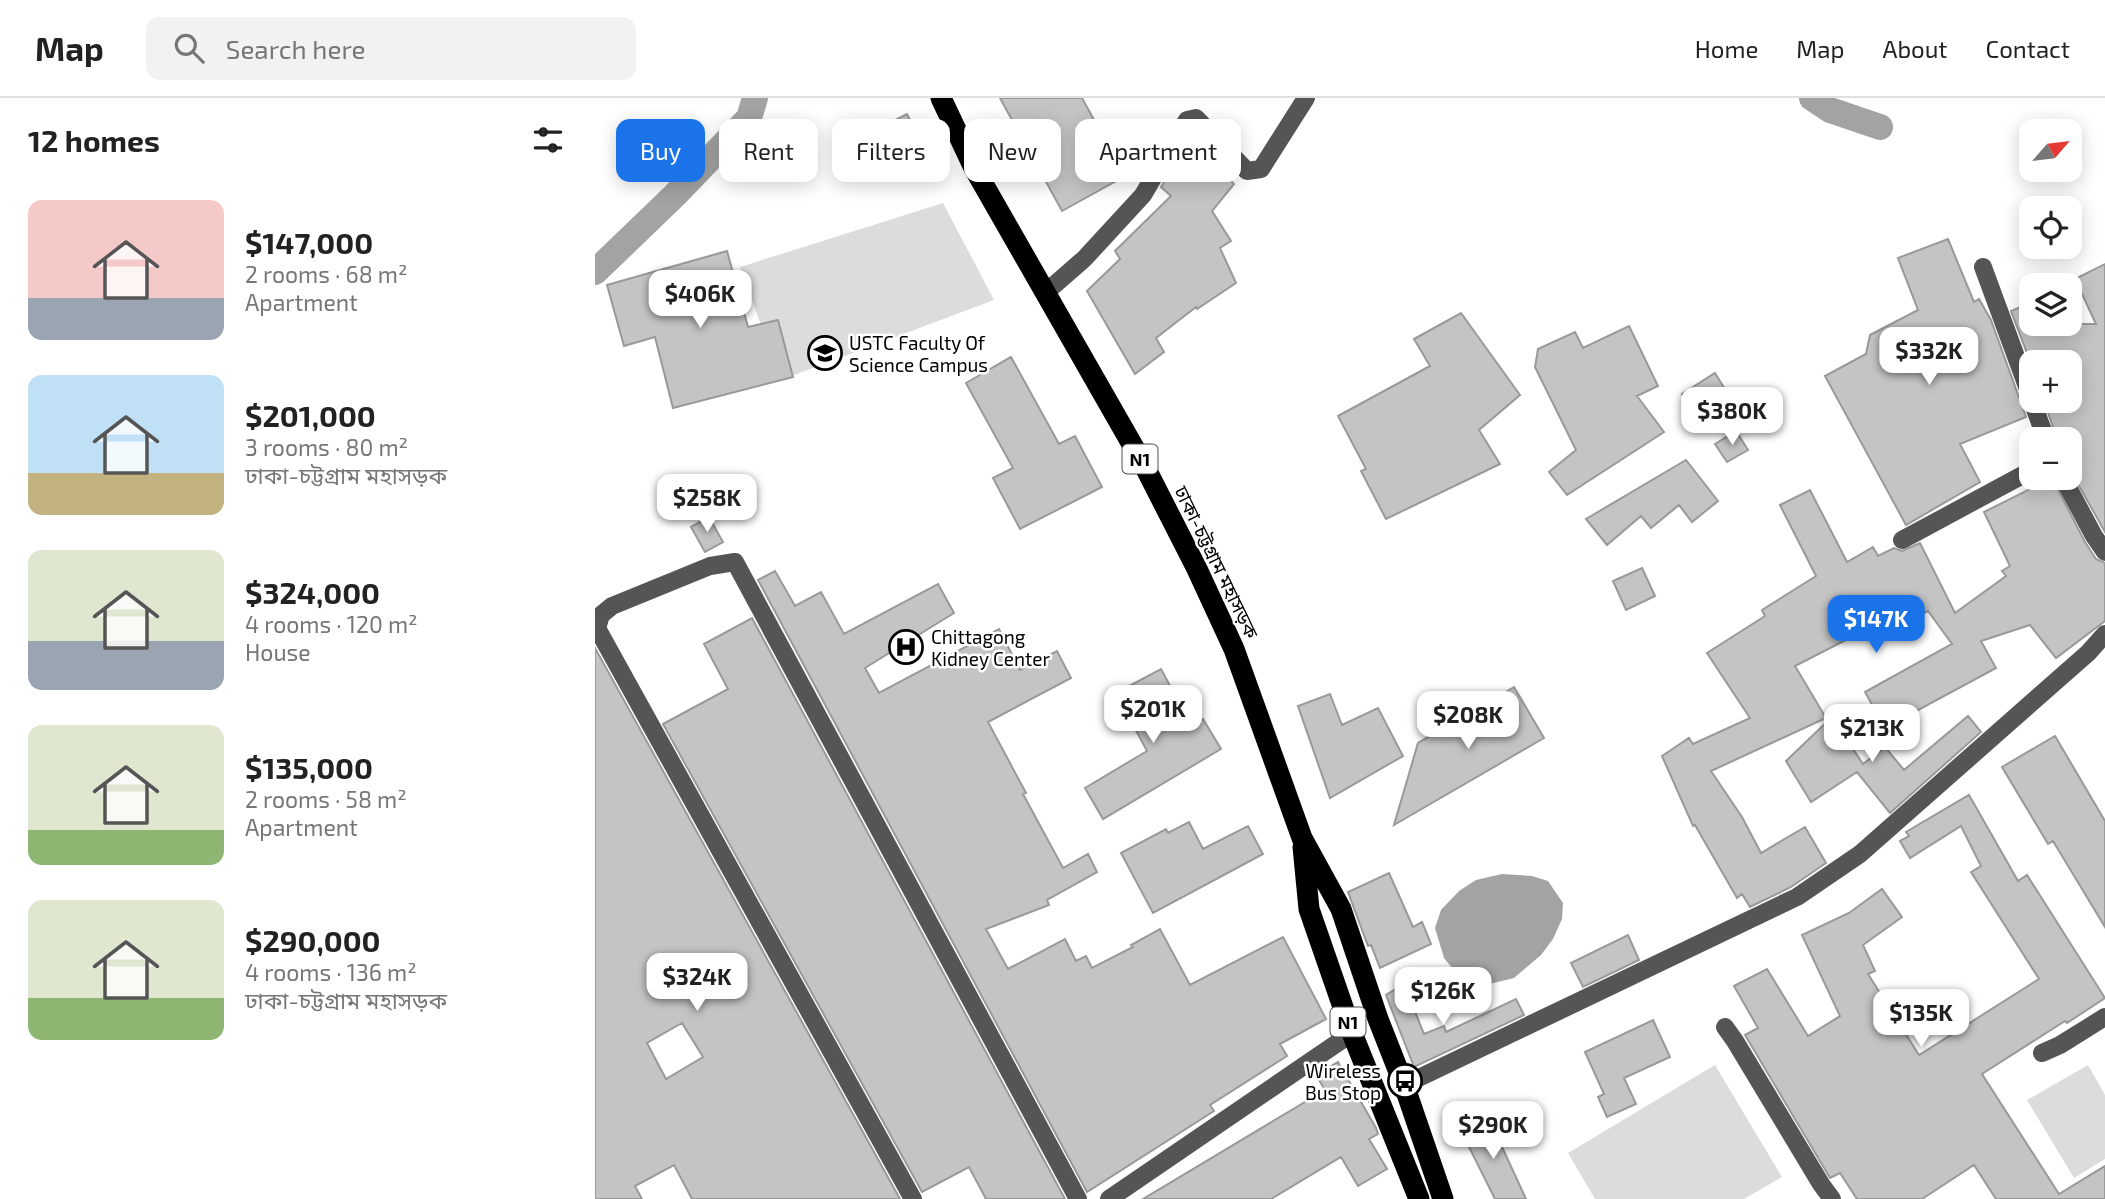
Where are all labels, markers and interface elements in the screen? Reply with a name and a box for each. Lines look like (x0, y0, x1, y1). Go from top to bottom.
search box (146, 17, 636, 80)
text: Map (35, 28, 104, 68)
icon: search (170, 29, 208, 67)
text: Search here (226, 33, 365, 64)
text: Home (1695, 34, 1758, 63)
text: Map (1796, 34, 1844, 63)
text: About (1882, 34, 1948, 63)
text: Contact (1986, 34, 2070, 63)
chip: Buy (616, 119, 705, 182)
chip: Rent (719, 119, 818, 182)
chip: Filters (832, 119, 950, 182)
chip: New (964, 119, 1061, 182)
chip: Apartment (1075, 119, 1241, 182)
north arrow (2019, 119, 2083, 182)
map controls (2019, 119, 2082, 490)
icon: filters (529, 121, 567, 159)
text: 12 homes (28, 122, 160, 158)
button: locate (2019, 196, 2082, 259)
text: $147,000 (245, 224, 373, 260)
icon: home (84, 228, 168, 312)
text: 2 rooms · 68 m² (245, 260, 408, 288)
pin: $406K (651, 271, 749, 330)
button: layers (2019, 273, 2082, 336)
text: $406K (665, 279, 735, 307)
text: Apartment (245, 288, 358, 316)
pin: $332K (1880, 328, 1978, 387)
place label: USTC Faculty Of Science Campus (849, 331, 988, 376)
school or university icon: USTC Faculty Of Science Campus (806, 334, 844, 372)
text: $332K (1895, 336, 1963, 364)
button: + (2019, 350, 2082, 413)
pin: $380K (1683, 388, 1781, 447)
text: $380K (1697, 396, 1767, 424)
text: $201,000 (245, 397, 376, 433)
icon: home (84, 403, 168, 487)
button: − (2019, 427, 2082, 490)
text: 3 rooms · 80 m² (245, 433, 408, 461)
road number: N1 (1123, 444, 1157, 474)
text: ঢাকা-চট্টগ্রাম মহাসড়ক (245, 461, 447, 489)
pin: $258K (658, 474, 756, 534)
street label: ঢাকা-চট্টগ্রাম মহাসড়ক (1170, 481, 1264, 643)
text: $258K (673, 483, 741, 511)
text: $324,000 (245, 574, 380, 610)
icon: home (84, 578, 168, 662)
pin: $147K (1827, 596, 1925, 655)
text: $147K (1844, 604, 1908, 632)
text: 4 rooms · 120 m² (245, 610, 418, 638)
place label: Chittagong Kidney Center (931, 625, 1050, 670)
hospital icon: Chittagong Kidney Center (887, 628, 925, 666)
text: House (245, 638, 311, 666)
pin: $201K (1104, 686, 1202, 745)
pin: $208K (1419, 692, 1517, 751)
text: $201K (1120, 694, 1186, 722)
text: $208K (1433, 700, 1503, 728)
pin: $213K (1823, 704, 1921, 764)
text: $213K (1840, 713, 1904, 741)
text: $135,000 (245, 749, 373, 785)
icon: home (84, 753, 168, 837)
text: 2 rooms · 58 m² (245, 785, 407, 813)
text: Apartment (245, 813, 358, 841)
text: $290,000 (245, 922, 381, 958)
icon: home (84, 928, 168, 1012)
pin: $324K (648, 954, 746, 1013)
text: 4 rooms · 136 m² (245, 958, 417, 986)
text: $324K (663, 962, 731, 990)
pin: $126K (1394, 968, 1492, 1027)
text: $126K (1411, 976, 1475, 1004)
text: ঢাকা-চট্টগ্রাম মহাসড়ক (245, 986, 447, 1014)
pin: $135K (1872, 990, 1970, 1049)
text: $135K (1889, 998, 1953, 1026)
road number: N1 (1331, 1007, 1365, 1037)
place label: Wireless Bus Stop (1305, 1059, 1381, 1104)
bus stop icon: Wireless Bus Stop (1386, 1062, 1424, 1100)
pin: $290K (1444, 1102, 1542, 1161)
text: $290K (1458, 1110, 1528, 1138)

